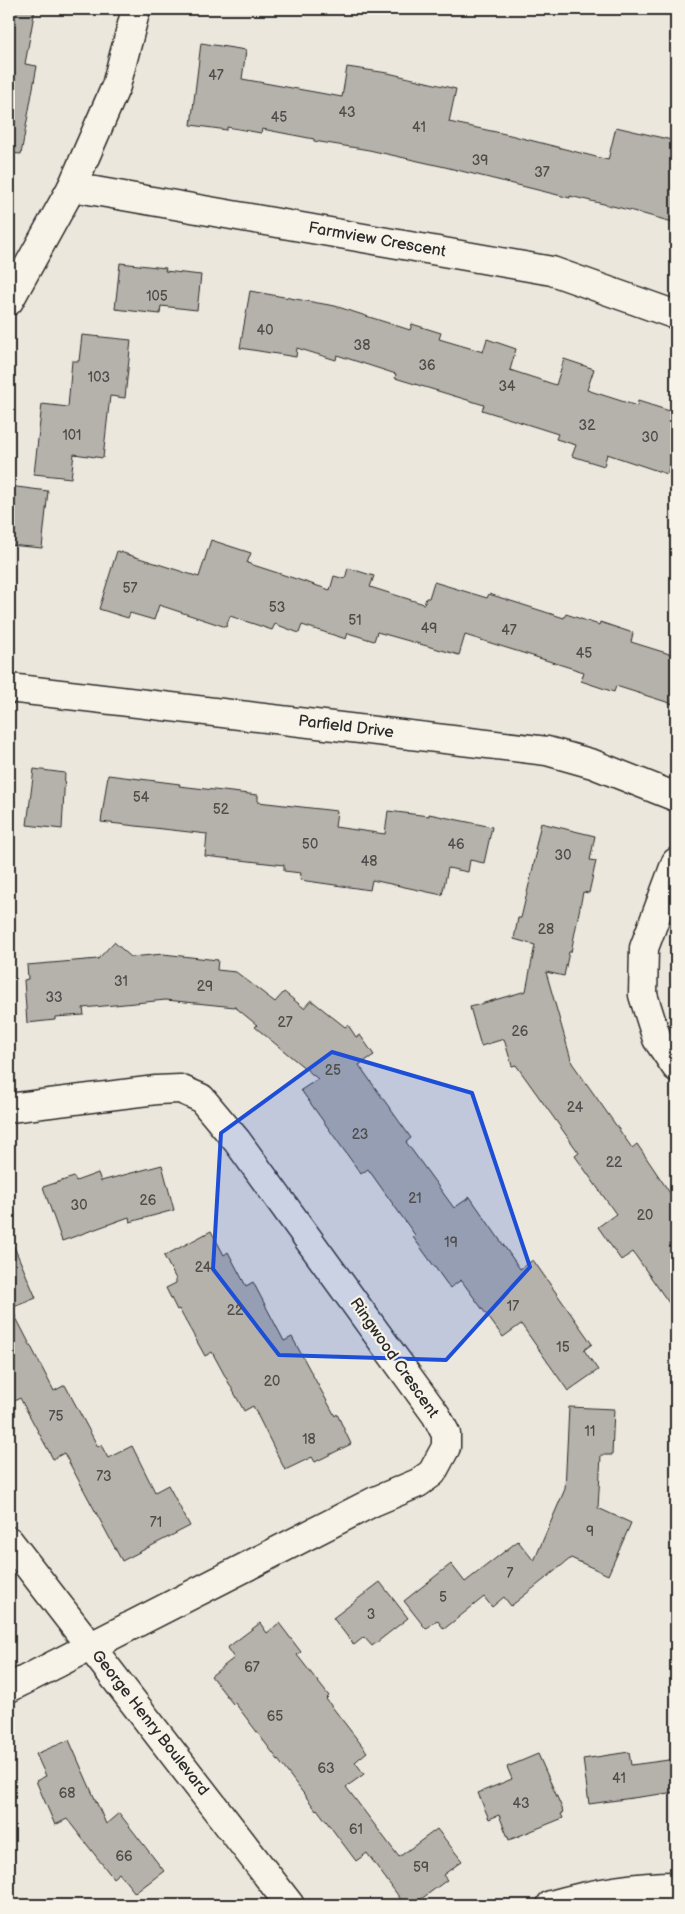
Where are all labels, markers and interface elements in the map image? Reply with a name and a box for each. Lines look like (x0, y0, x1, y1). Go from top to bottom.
house number: 47 (208, 67, 224, 84)
house number: 43 (338, 104, 356, 121)
house number: 45 (271, 109, 287, 126)
house number: 41 (412, 119, 426, 136)
house number: 39 (472, 152, 488, 169)
house number: 37 (534, 164, 550, 181)
street label: Farmview Crescent (307, 219, 447, 261)
house number: 105 (146, 288, 168, 305)
house number: 40 (257, 322, 273, 339)
house number: 38 (354, 337, 370, 354)
house number: 36 (418, 357, 436, 374)
house number: 103 (88, 369, 110, 386)
house number: 34 (498, 378, 516, 395)
house number: 32 (579, 417, 596, 434)
house number: 101 (62, 427, 82, 444)
house number: 30 (642, 429, 658, 446)
house number: 57 (123, 580, 138, 597)
house number: 53 (269, 599, 285, 616)
house number: 51 (348, 612, 362, 629)
house number: 49 (421, 620, 437, 637)
house number: 47 (501, 622, 517, 639)
house number: 45 (576, 645, 592, 662)
street label: Parfield Drive (297, 712, 395, 742)
house number: 54 (133, 789, 150, 806)
house number: 52 (213, 801, 230, 818)
house number: 50 (302, 836, 318, 853)
house number: 46 (447, 836, 465, 853)
house number: 30 (555, 847, 571, 864)
house number: 48 (361, 853, 377, 870)
house number: 28 (538, 921, 554, 938)
house number: 31 (114, 973, 128, 990)
house number: 29 (197, 978, 213, 995)
house number: 33 (45, 989, 63, 1006)
house number: 27 (277, 1014, 293, 1031)
house number: 26 (512, 1023, 529, 1040)
house number: 25 (325, 1062, 341, 1079)
house number: 24 (567, 1099, 584, 1116)
house number: 23 (352, 1126, 368, 1143)
house number: 22 (606, 1154, 623, 1171)
house number: 21 (408, 1190, 422, 1207)
house number: 26 (140, 1192, 157, 1209)
house number: 30 (71, 1197, 87, 1214)
house number: 20 (637, 1207, 653, 1224)
house number: 19 (444, 1234, 458, 1251)
house number: 24 (195, 1259, 212, 1276)
street label: Ringwood Crescent (346, 1294, 443, 1422)
house number: 17 (507, 1298, 519, 1315)
house number: 22 (227, 1302, 244, 1319)
house number: 15 (556, 1339, 570, 1356)
house number: 20 (264, 1373, 280, 1390)
house number: 75 (49, 1408, 63, 1425)
house number: 11 (585, 1423, 595, 1440)
house number: 18 (302, 1431, 316, 1448)
house number: 73 (96, 1468, 112, 1485)
house number: 71 (150, 1514, 162, 1531)
house number: 9 (586, 1523, 594, 1540)
house number: 7 (507, 1565, 514, 1582)
house number: 5 (439, 1589, 447, 1606)
house number: 3 (367, 1606, 375, 1623)
street label: George Henry Boulevard (87, 1647, 213, 1799)
house number: 67 (244, 1659, 260, 1676)
house number: 65 (267, 1708, 283, 1725)
house number: 63 (317, 1760, 335, 1777)
house number: 41 (612, 1770, 626, 1787)
house number: 68 (59, 1785, 75, 1802)
house number: 43 (512, 1795, 530, 1812)
house number: 61 (349, 1821, 363, 1838)
house number: 66 (115, 1848, 133, 1865)
house number: 59 (413, 1859, 429, 1876)

